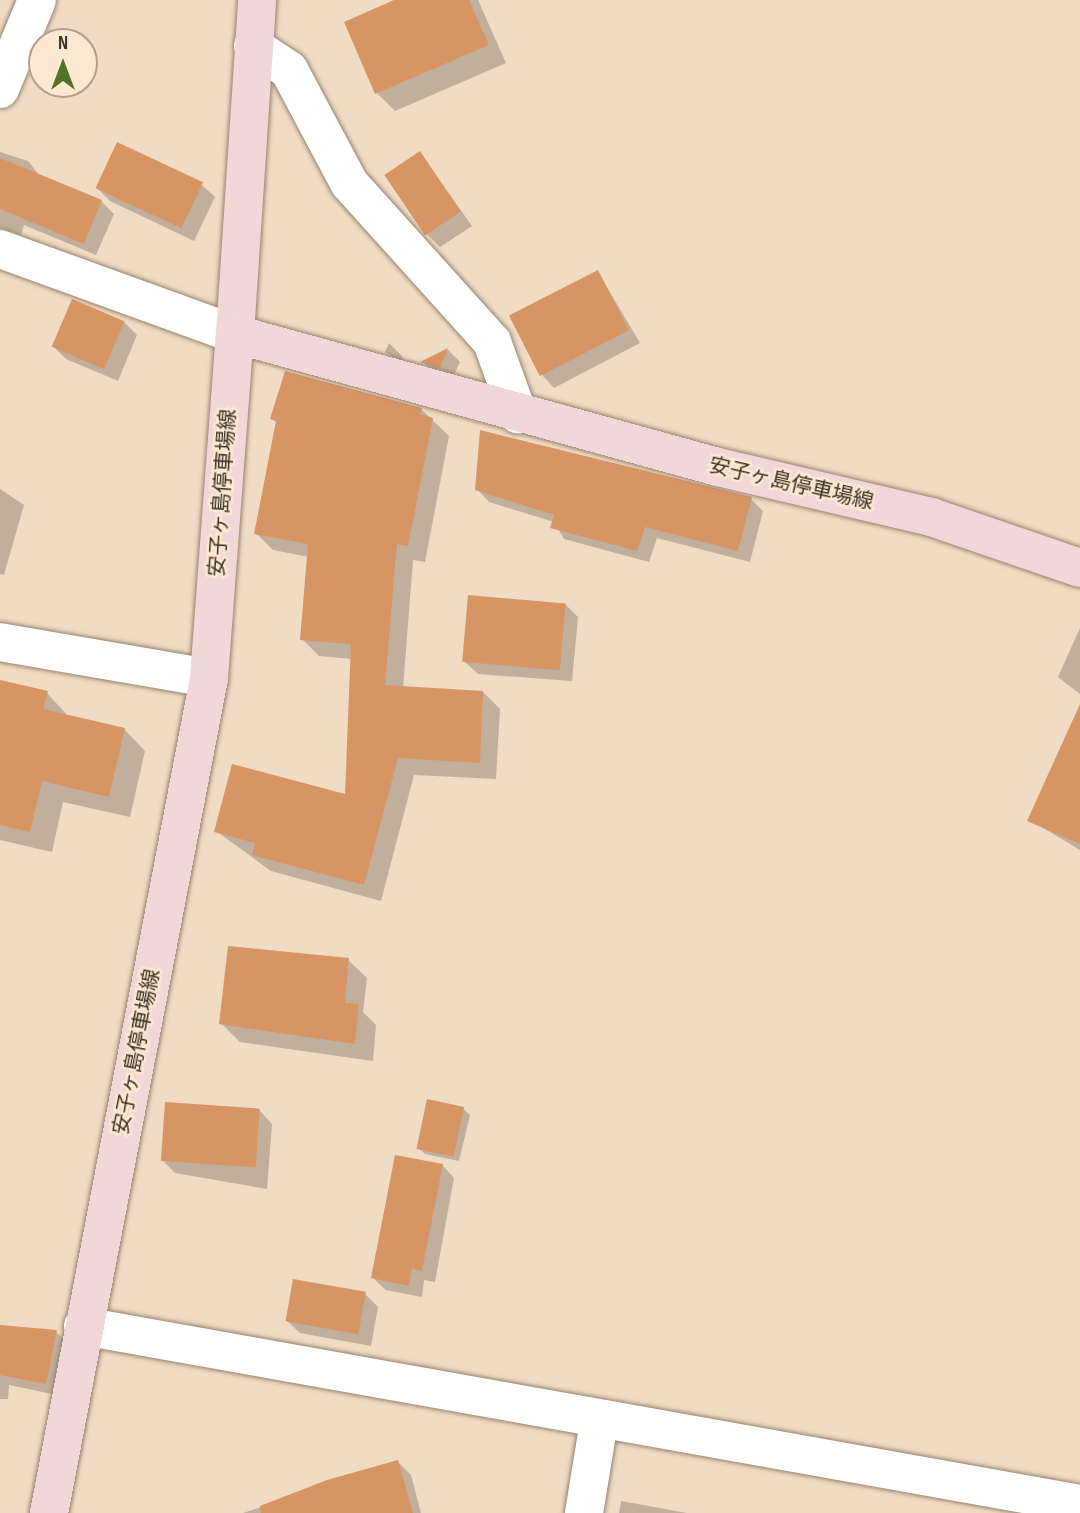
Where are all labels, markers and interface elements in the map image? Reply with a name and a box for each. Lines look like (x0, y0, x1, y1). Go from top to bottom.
north arrow (28, 28, 98, 98)
text: N (58, 32, 68, 55)
street label: 安子ヶ島停車場線 (205, 408, 241, 578)
street label: 安子ヶ島停車場線 (706, 453, 876, 515)
street label: 安子ヶ島停車場線 (109, 967, 165, 1137)

